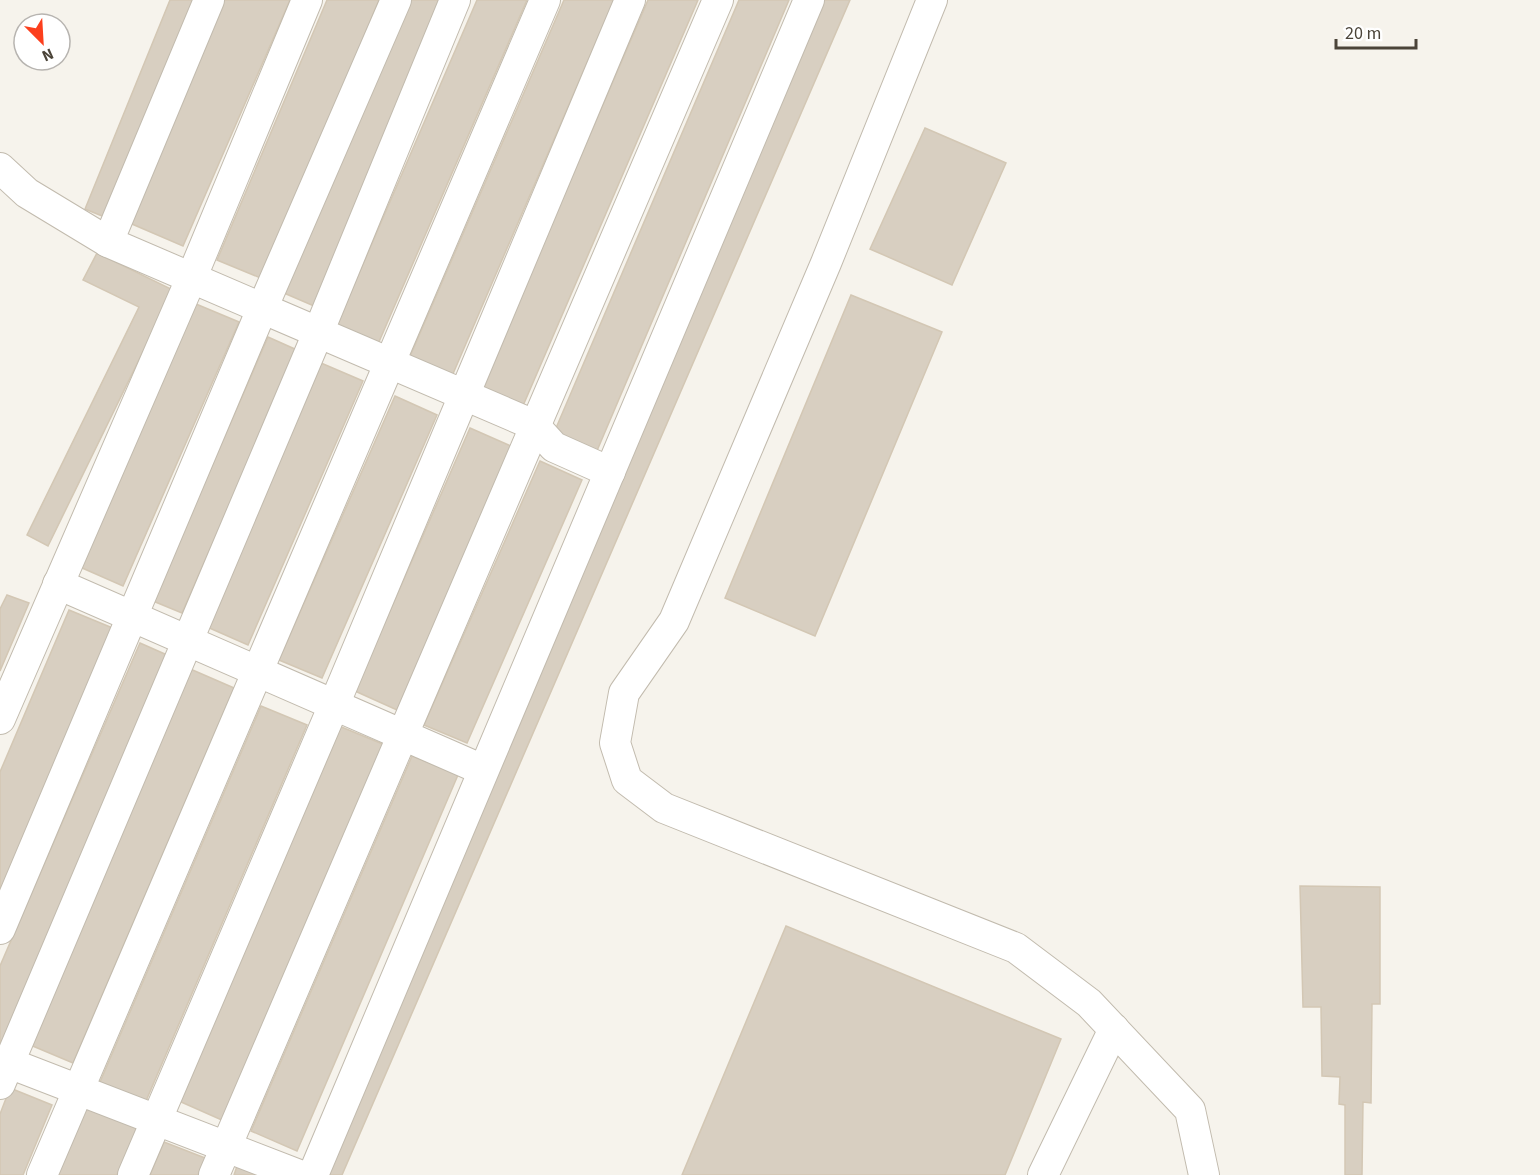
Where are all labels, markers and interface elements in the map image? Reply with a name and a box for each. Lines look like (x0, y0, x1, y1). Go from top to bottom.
north arrow (12, 12, 72, 72)
scale bar (1336, 12, 1416, 50)
text: 20 m (1345, 21, 1381, 46)
text: N (38, 43, 57, 67)

